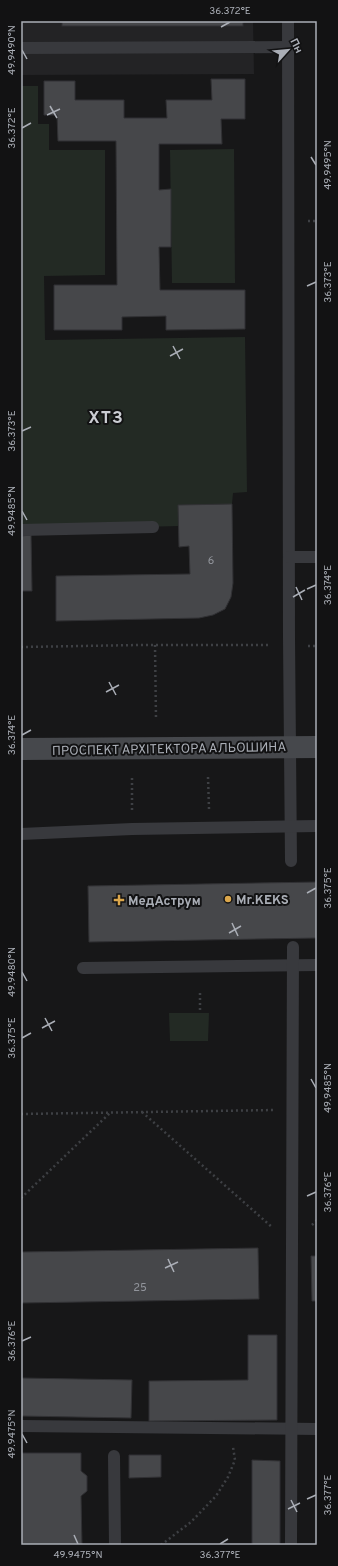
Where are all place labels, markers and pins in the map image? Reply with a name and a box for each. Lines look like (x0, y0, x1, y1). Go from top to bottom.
place label: Mr.KEKS (236, 893, 289, 909)
marker: МедАструм (113, 894, 125, 906)
place label: МедАструм (128, 894, 201, 910)
marker: Mr.KEKS (223, 894, 233, 904)

